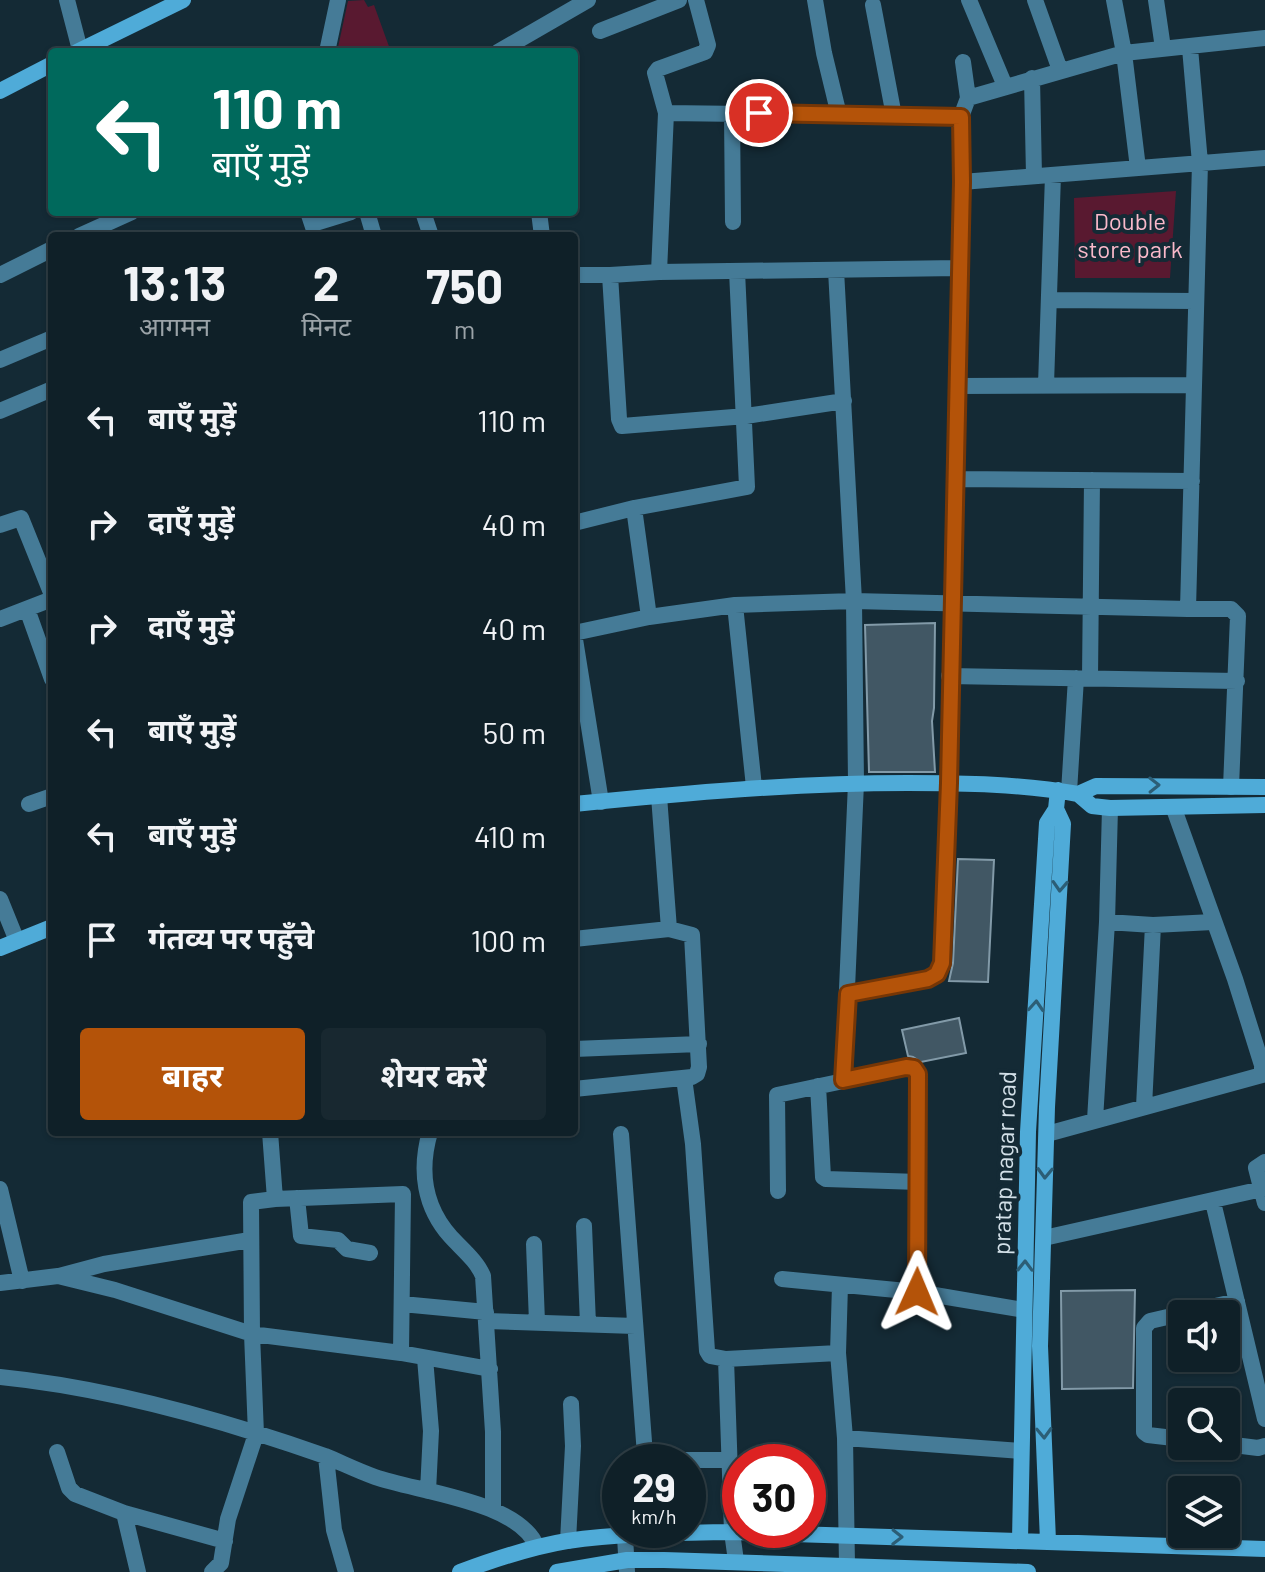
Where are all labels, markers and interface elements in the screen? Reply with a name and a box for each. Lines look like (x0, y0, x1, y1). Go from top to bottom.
text: 110 m (212, 73, 342, 140)
pin (725, 79, 793, 147)
icon: left (80, 80, 184, 184)
icon: arrive (737, 91, 781, 135)
text: बाएँ मुड़ें (212, 141, 310, 184)
park label: Double store park (1077, 206, 1183, 263)
text: 13:13 (123, 253, 226, 311)
text: 2 (313, 253, 340, 311)
text: 750 (426, 256, 503, 314)
text: आगमन (139, 310, 210, 341)
text: मिनट (301, 310, 351, 341)
text: m (454, 313, 475, 344)
icon: left (80, 398, 124, 442)
text: बाएँ मुड़ें (148, 399, 236, 435)
text: 110 m (477, 402, 546, 438)
icon: right (80, 502, 124, 546)
text: दाएँ मुड़ें (148, 503, 235, 539)
text: 40 m (482, 506, 546, 542)
icon: right (80, 606, 124, 650)
text: दाएँ मुड़ें (148, 607, 235, 643)
text: 40 m (482, 610, 546, 646)
icon: left (80, 710, 124, 754)
text: बाएँ मुड़ें (148, 711, 236, 747)
text: 50 m (483, 714, 546, 750)
one-way arrow (1148, 777, 1161, 794)
icon: left (80, 814, 124, 858)
text: बाएँ मुड़ें (148, 815, 236, 851)
text: 410 m (474, 818, 546, 854)
one-way arrow (1052, 880, 1069, 893)
icon: arrive (80, 918, 124, 962)
text: गंतव्य पर पहुँचे (148, 919, 314, 955)
text: 100 m (471, 922, 546, 958)
one-way arrow (1027, 999, 1044, 1012)
button: बाहर (80, 1028, 305, 1120)
button: शेयर करें (321, 1028, 546, 1120)
street label: pratap nagar road (986, 1070, 1021, 1255)
one-way arrow (1037, 1167, 1054, 1180)
position arrow (875, 1250, 959, 1334)
one-way arrow (1016, 1259, 1034, 1272)
map controls (1168, 1300, 1240, 1548)
button: sound (1168, 1300, 1240, 1372)
button: search (1168, 1388, 1240, 1460)
one-way arrow (1035, 1427, 1052, 1440)
speed limit sign: 30 (722, 1444, 826, 1548)
text: 29 (632, 1462, 676, 1510)
button: layers (1168, 1476, 1240, 1548)
text: km/h (631, 1504, 677, 1528)
one-way arrow (891, 1528, 904, 1546)

